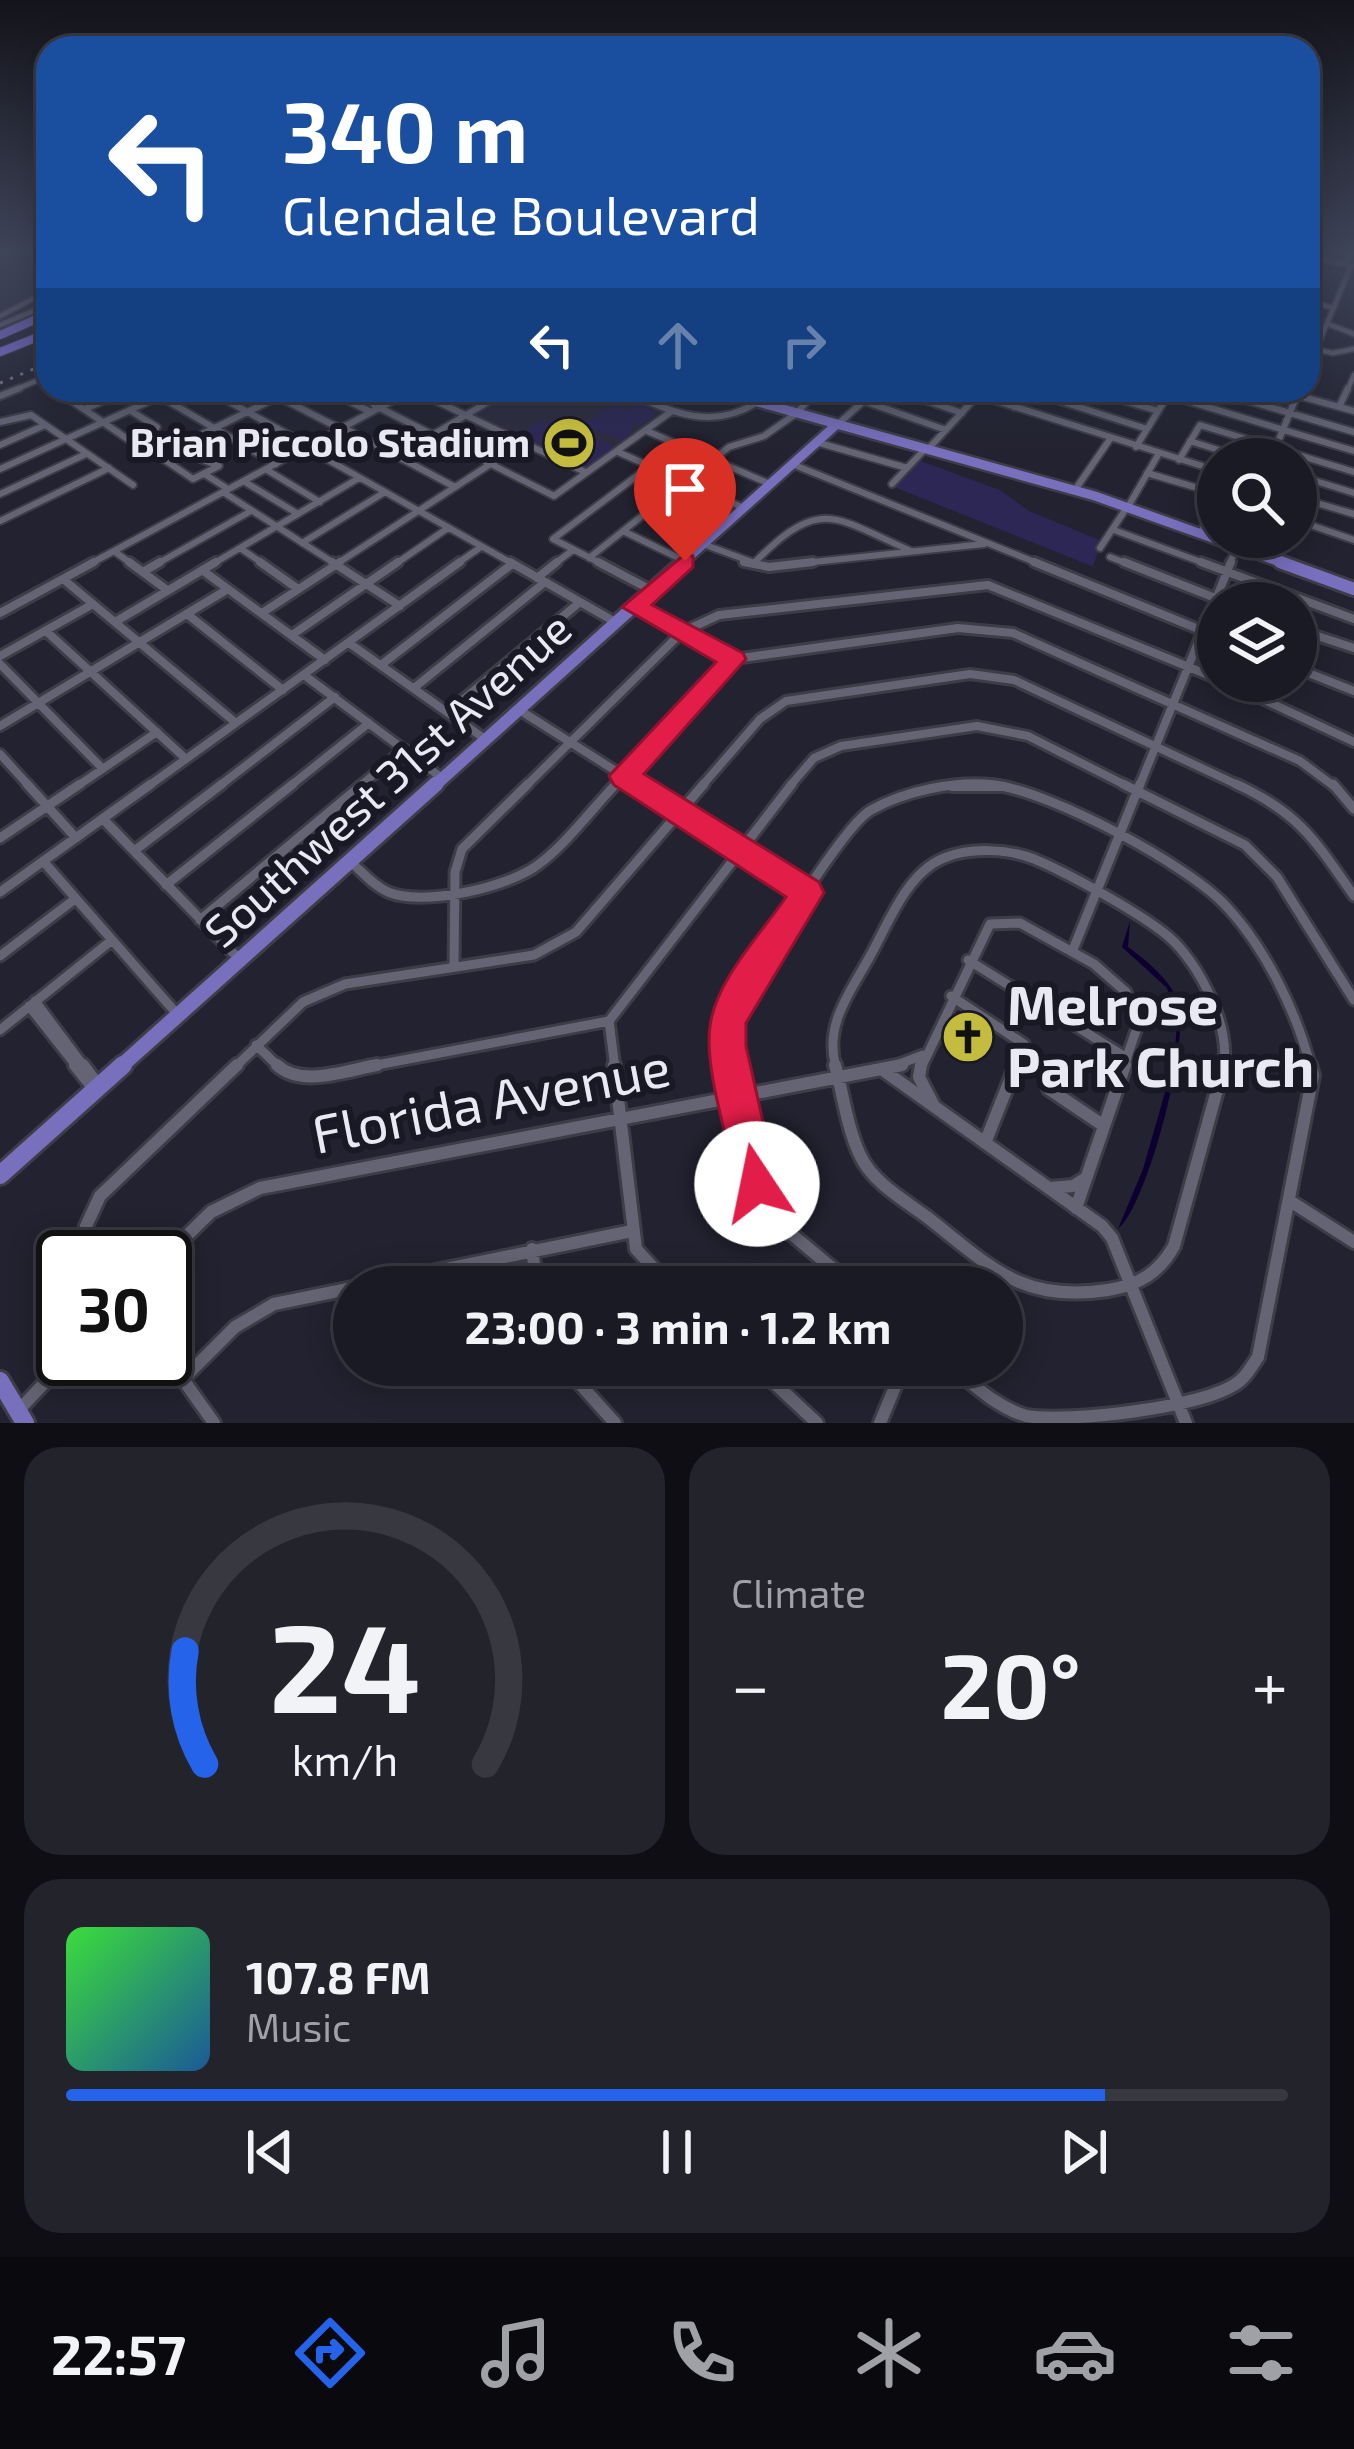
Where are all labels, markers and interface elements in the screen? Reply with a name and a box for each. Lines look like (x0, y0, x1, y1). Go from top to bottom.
text: 340 m (282, 79, 528, 180)
icon: left (84, 84, 240, 240)
text: Glendale Boulevard (282, 181, 760, 246)
icon: left (519, 312, 585, 378)
icon: ahead (645, 312, 711, 378)
icon: right (771, 312, 837, 378)
sports icon: Brian Piccolo Stadium (541, 415, 597, 471)
place label: Brian Piccolo Stadium (130, 418, 530, 465)
pin (634, 438, 736, 561)
map controls (1197, 438, 1317, 702)
button: search (1197, 438, 1317, 558)
icon: arrive (652, 456, 718, 522)
button: layers (1197, 582, 1317, 702)
street label: Southwest 31st Avenue (193, 600, 581, 957)
place label: Melrose Park Church (1007, 971, 1314, 1098)
church icon: Melrose Park Church (940, 1009, 996, 1065)
street label: Florida Avenue (306, 1032, 675, 1165)
position arrow (694, 1121, 820, 1247)
speed limit sign: 30 (36, 1230, 192, 1386)
text: 23:00 · 3 min · 1.2 km (465, 1299, 891, 1353)
text: Climate (731, 1569, 866, 1616)
text: 24 (268, 1588, 421, 1738)
text: 20° (941, 1629, 1081, 1737)
text: − (731, 1644, 770, 1723)
text: + (1252, 1644, 1288, 1723)
text: km/h (291, 1733, 398, 1785)
text: 107.8 FM (246, 1949, 431, 2003)
text: Music (246, 2003, 351, 2050)
icon: previous (237, 2119, 303, 2185)
icon: pause (644, 2119, 710, 2185)
icon: next (1051, 2119, 1117, 2185)
icon: directions (288, 2311, 372, 2395)
icon: music (474, 2311, 558, 2395)
icon: phone (660, 2311, 744, 2395)
icon: climate (847, 2311, 931, 2395)
icon: car (1033, 2311, 1117, 2395)
icon: filters (1219, 2311, 1303, 2395)
text: 22:57 (51, 2321, 186, 2386)

